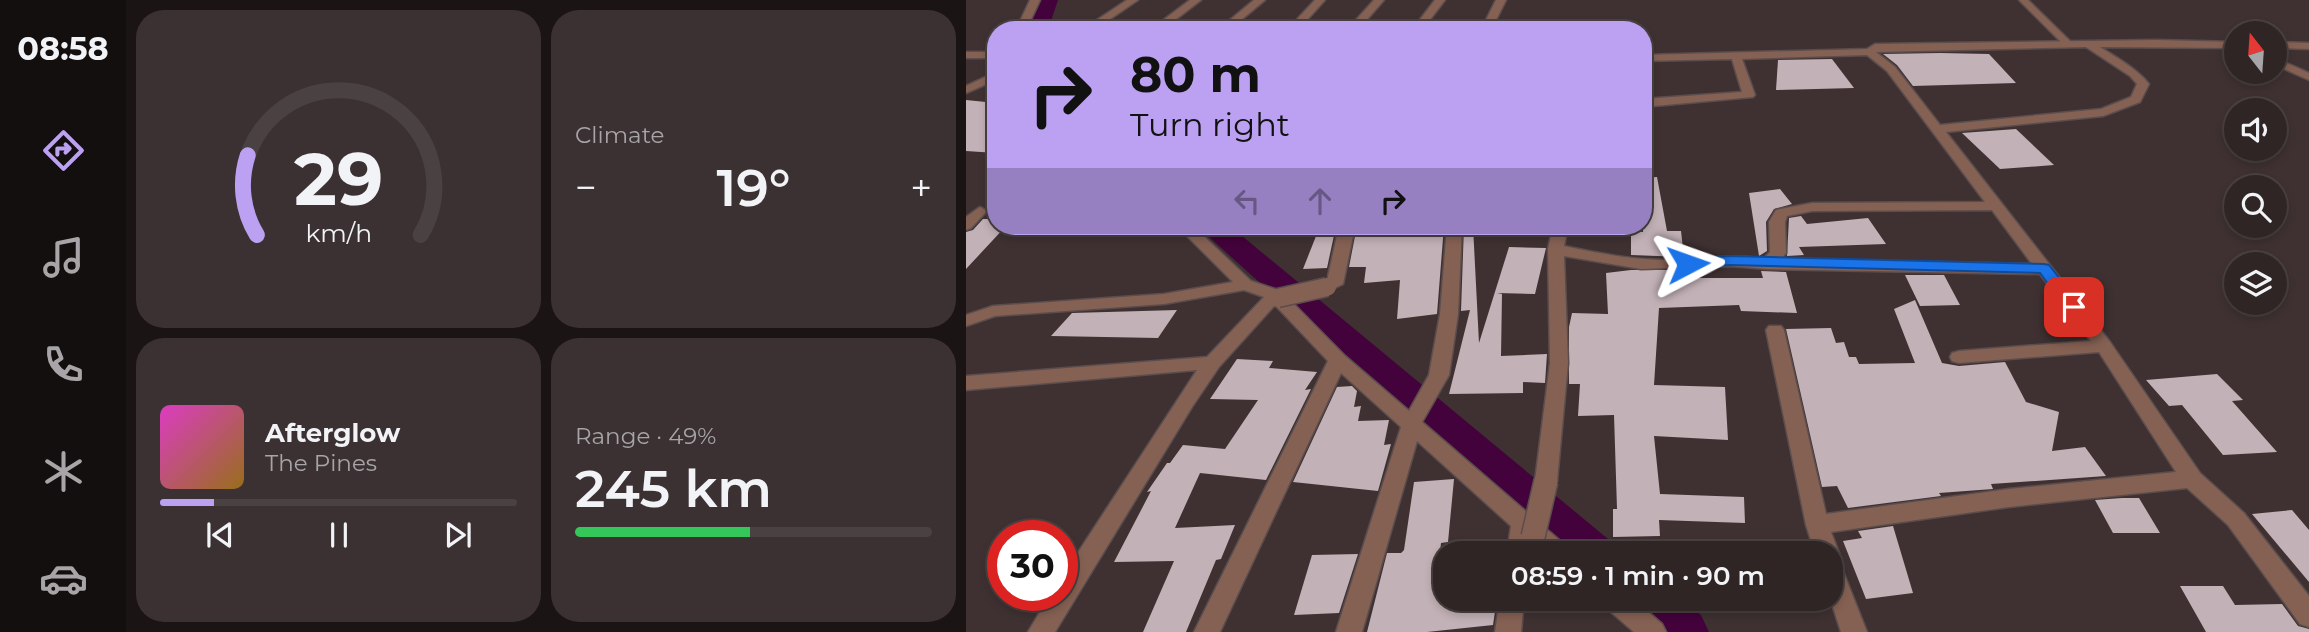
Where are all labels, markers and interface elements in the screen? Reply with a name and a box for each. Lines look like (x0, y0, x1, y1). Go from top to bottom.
north arrow (2224, 21, 2287, 84)
map controls (2224, 21, 2287, 315)
text: 08:58 (17, 29, 109, 68)
text: 80 m (1130, 45, 1261, 104)
icon: right (1015, 49, 1106, 140)
button: sound (2224, 98, 2287, 161)
text: Turn right (1130, 105, 1290, 144)
text: Climate (575, 121, 664, 149)
icon: directions (39, 126, 88, 175)
text: 29 (294, 135, 383, 223)
text: 19° (716, 156, 791, 219)
text: − (575, 164, 597, 211)
text: + (910, 164, 932, 211)
button: search (2224, 175, 2287, 238)
icon: left (1228, 182, 1266, 220)
icon: ahead (1301, 182, 1339, 220)
icon: right (1374, 182, 1412, 220)
text: km/h (305, 218, 372, 248)
position arrow (1651, 227, 1725, 301)
icon: music (39, 233, 88, 282)
button: layers (2224, 252, 2287, 315)
pin (2044, 277, 2104, 337)
icon: arrive (2055, 288, 2093, 326)
icon: phone (39, 340, 88, 389)
text: Afterglow (265, 417, 400, 449)
text: Range · 49% (575, 422, 716, 450)
icon: climate (39, 447, 88, 496)
text: The Pines (265, 449, 377, 477)
text: 245 km (575, 457, 772, 520)
icon: previous (201, 516, 239, 554)
icon: pause (320, 516, 358, 554)
icon: next (439, 516, 477, 554)
speed limit sign: 30 (987, 520, 1078, 611)
icon: car (39, 554, 88, 603)
text: 08:59 · 1 min · 90 m (1511, 560, 1765, 592)

